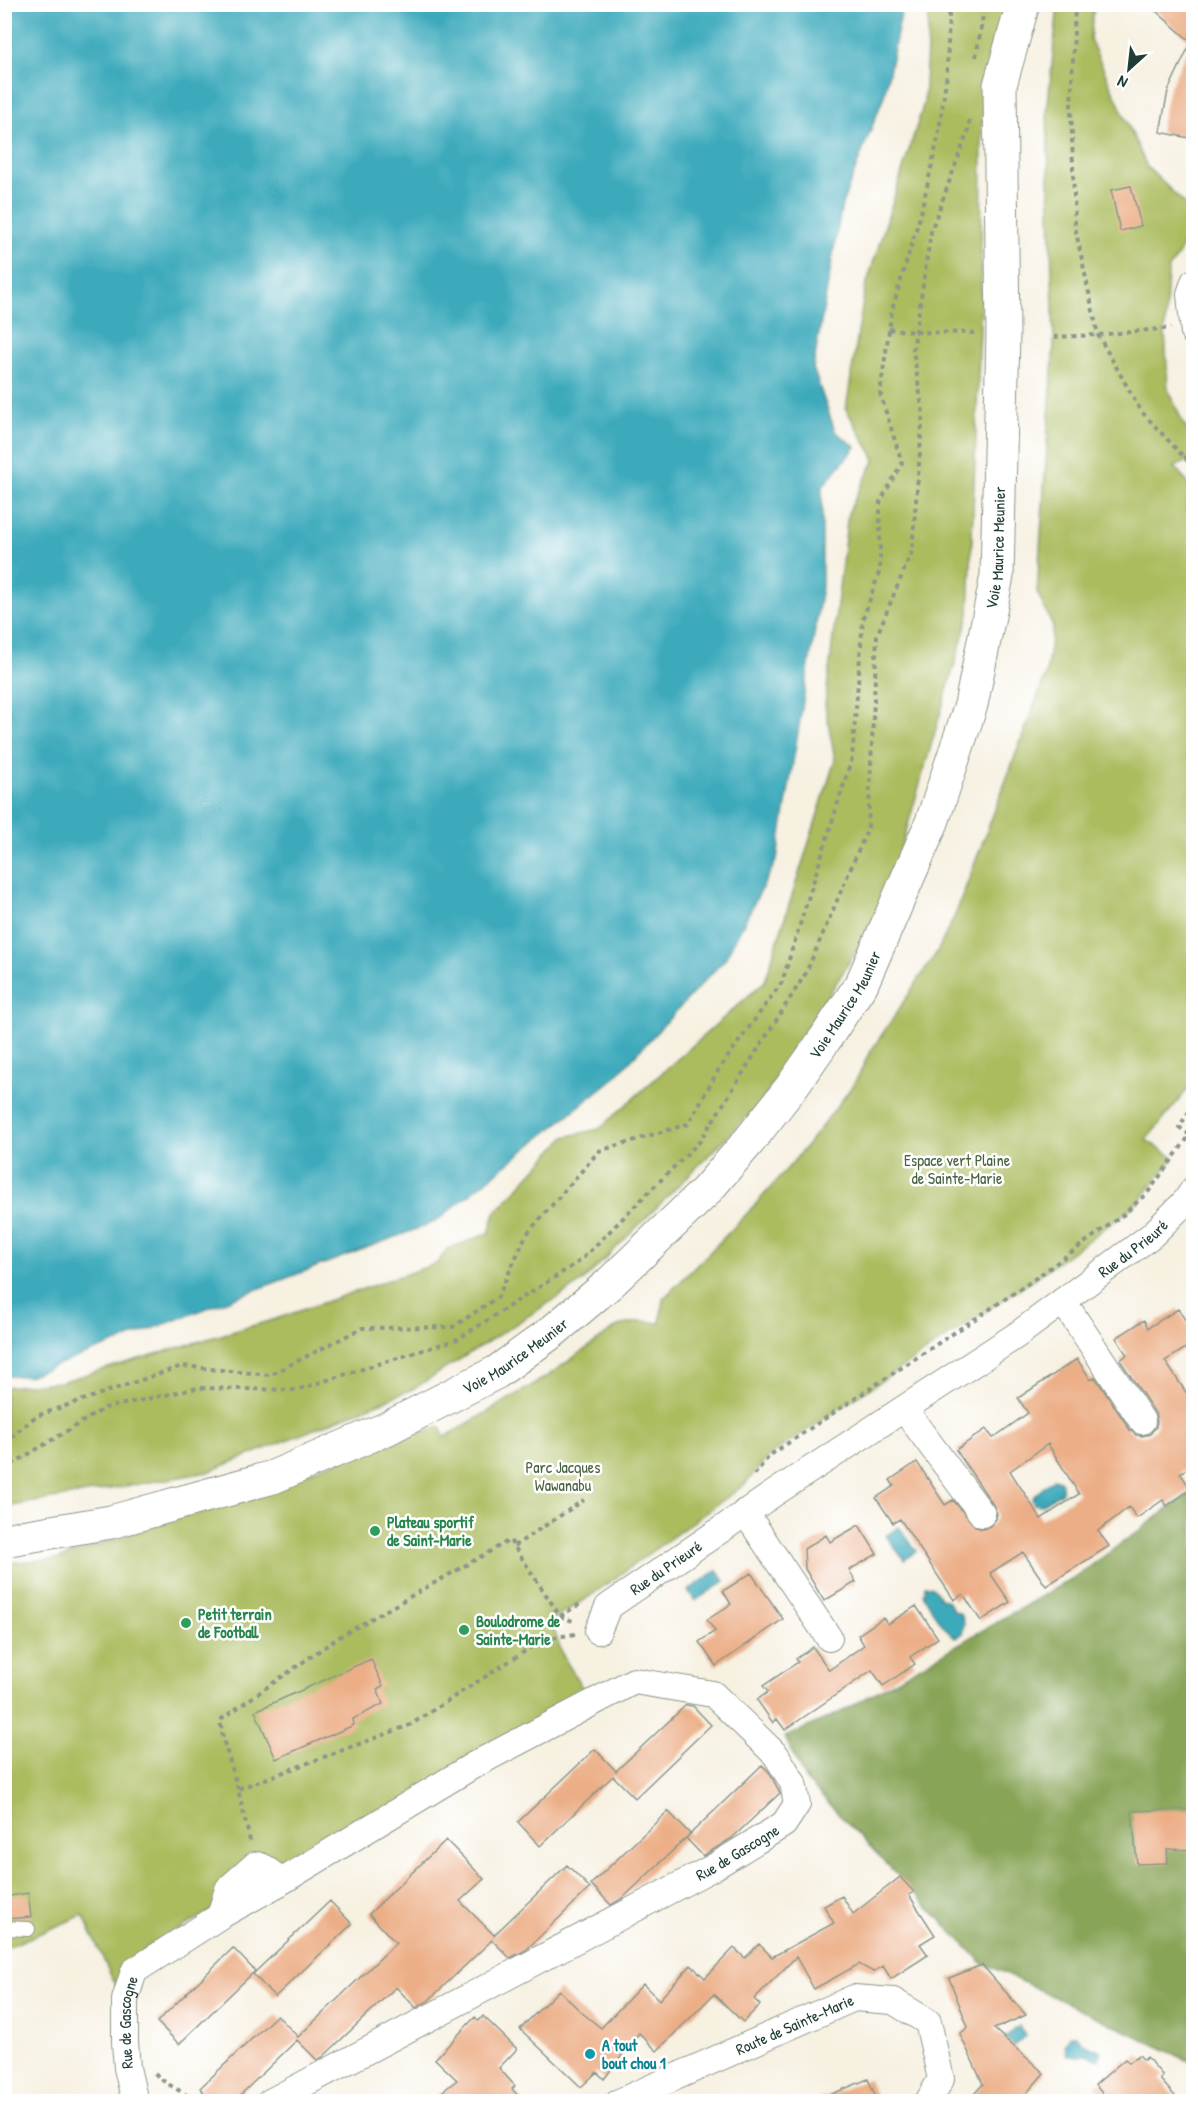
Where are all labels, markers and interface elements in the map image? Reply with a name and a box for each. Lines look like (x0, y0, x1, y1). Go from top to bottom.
north arrow (1099, 39, 1159, 99)
text: N (1113, 70, 1131, 94)
street label: Voie Maurice Meunier (980, 486, 1010, 611)
street label: Voie Maurice Meunier (803, 947, 886, 1063)
park label: Espace vert Plaine de Sainte-Marie (904, 1149, 1011, 1189)
street label: Rue du Prieuré (1093, 1214, 1173, 1282)
street label: Voie Maurice Meunier (458, 1312, 572, 1399)
park label: Parc Jacques Wawanabu (526, 1456, 600, 1496)
place label: Plateau sportif de Saint-Marie (387, 1511, 474, 1551)
marker: Plateau sportif de Saint-Marie (368, 1524, 382, 1538)
street label: Rue du Prieuré (625, 1535, 707, 1600)
place label: Petit terrain de Football (198, 1603, 272, 1643)
place label: Boulodrome de Sainte-Marie (476, 1610, 561, 1650)
marker: Petit terrain de Football (179, 1616, 193, 1630)
marker: Boulodrome de Sainte-Marie (457, 1623, 471, 1637)
street label: Rue de Gascogne (692, 1818, 784, 1886)
street label: Rue de Gascogne (114, 1972, 143, 2070)
street label: Route de Sainte-Marie (732, 1988, 858, 2060)
place label: A tout bout chou 1 (602, 2034, 666, 2074)
marker: A tout bout chou 1 (583, 2047, 597, 2061)

